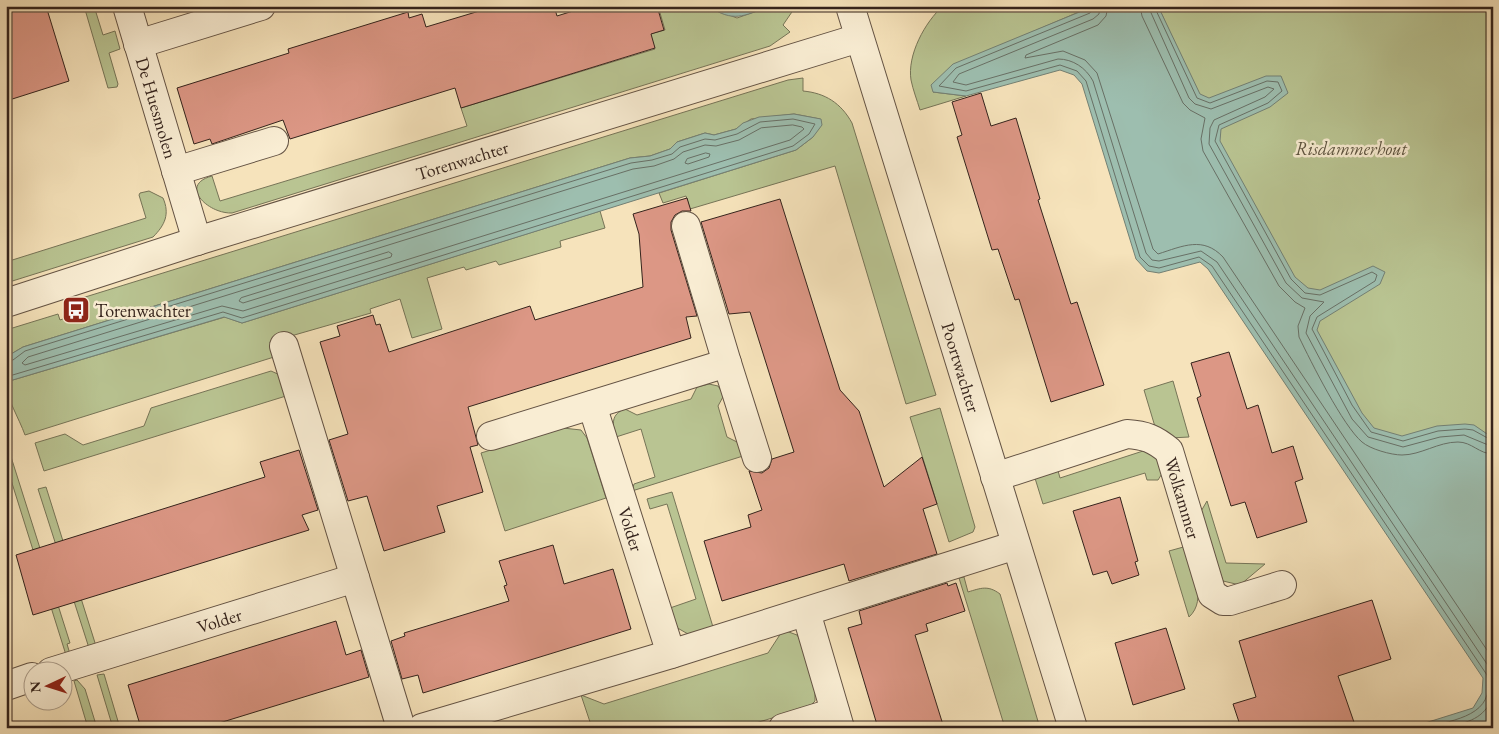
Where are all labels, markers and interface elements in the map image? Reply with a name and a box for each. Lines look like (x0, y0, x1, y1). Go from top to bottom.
street label: De Huesmolen (131, 54, 183, 162)
street label: Torenwachter (413, 135, 511, 185)
park label: Risdammerhout (1295, 137, 1407, 160)
bus stop icon: Torenwachter (61, 295, 91, 325)
place label: Torenwachter (95, 299, 191, 322)
street label: Poortwachter (937, 319, 986, 415)
street label: Wolkammer (1160, 454, 1206, 542)
street label: Volder (613, 504, 649, 554)
street label: Volder (194, 602, 244, 638)
north arrow (22, 662, 72, 712)
text: N (26, 680, 44, 693)

